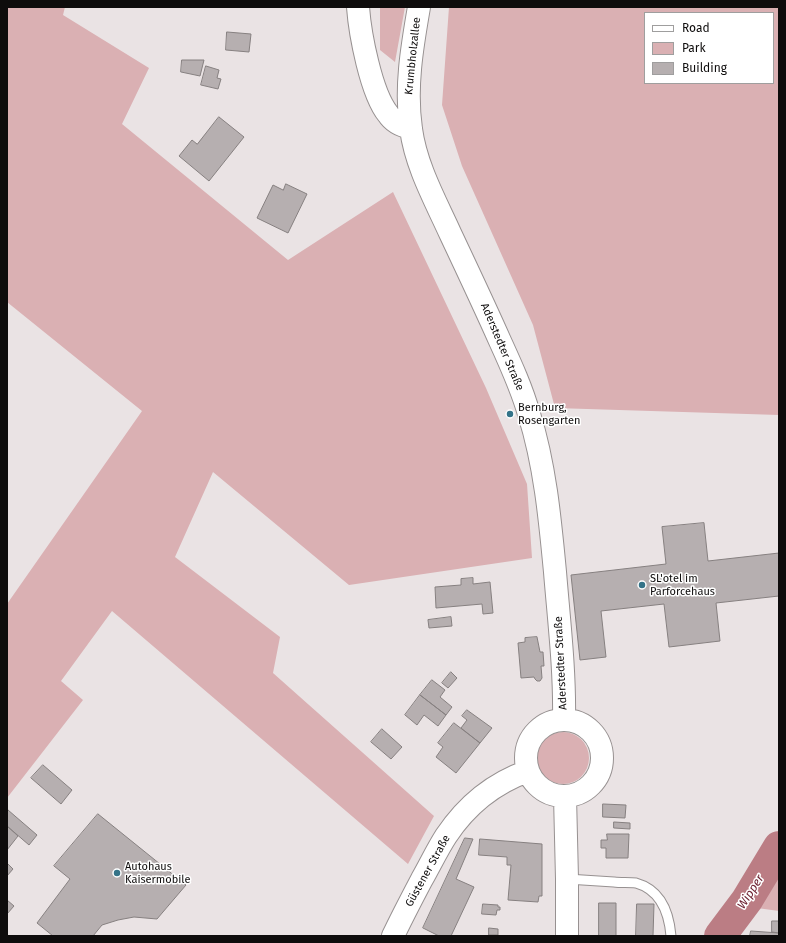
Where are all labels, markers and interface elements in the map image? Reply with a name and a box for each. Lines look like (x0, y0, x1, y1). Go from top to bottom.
legend (644, 12, 774, 84)
street label: Krumbholzallee (402, 16, 424, 96)
text: Road (682, 21, 710, 35)
text: Park (682, 41, 706, 55)
text: Building (682, 61, 727, 75)
street label: Aderstedter Straße (478, 301, 526, 393)
place label: Bernburg, Rosengarten (518, 401, 580, 427)
marker: Bernburg, Rosengarten (505, 409, 515, 419)
place label: SL'otel im Parforcehaus (650, 572, 715, 598)
marker: SL'otel im Parforcehaus (637, 580, 647, 590)
street label: Aderstedter Straße (552, 616, 570, 710)
street label: Güstener Straße (403, 833, 453, 909)
place label: Autohaus Kaisermobile (125, 860, 191, 886)
marker: Autohaus Kaisermobile (112, 868, 122, 878)
water label: Wipper (735, 872, 767, 912)

